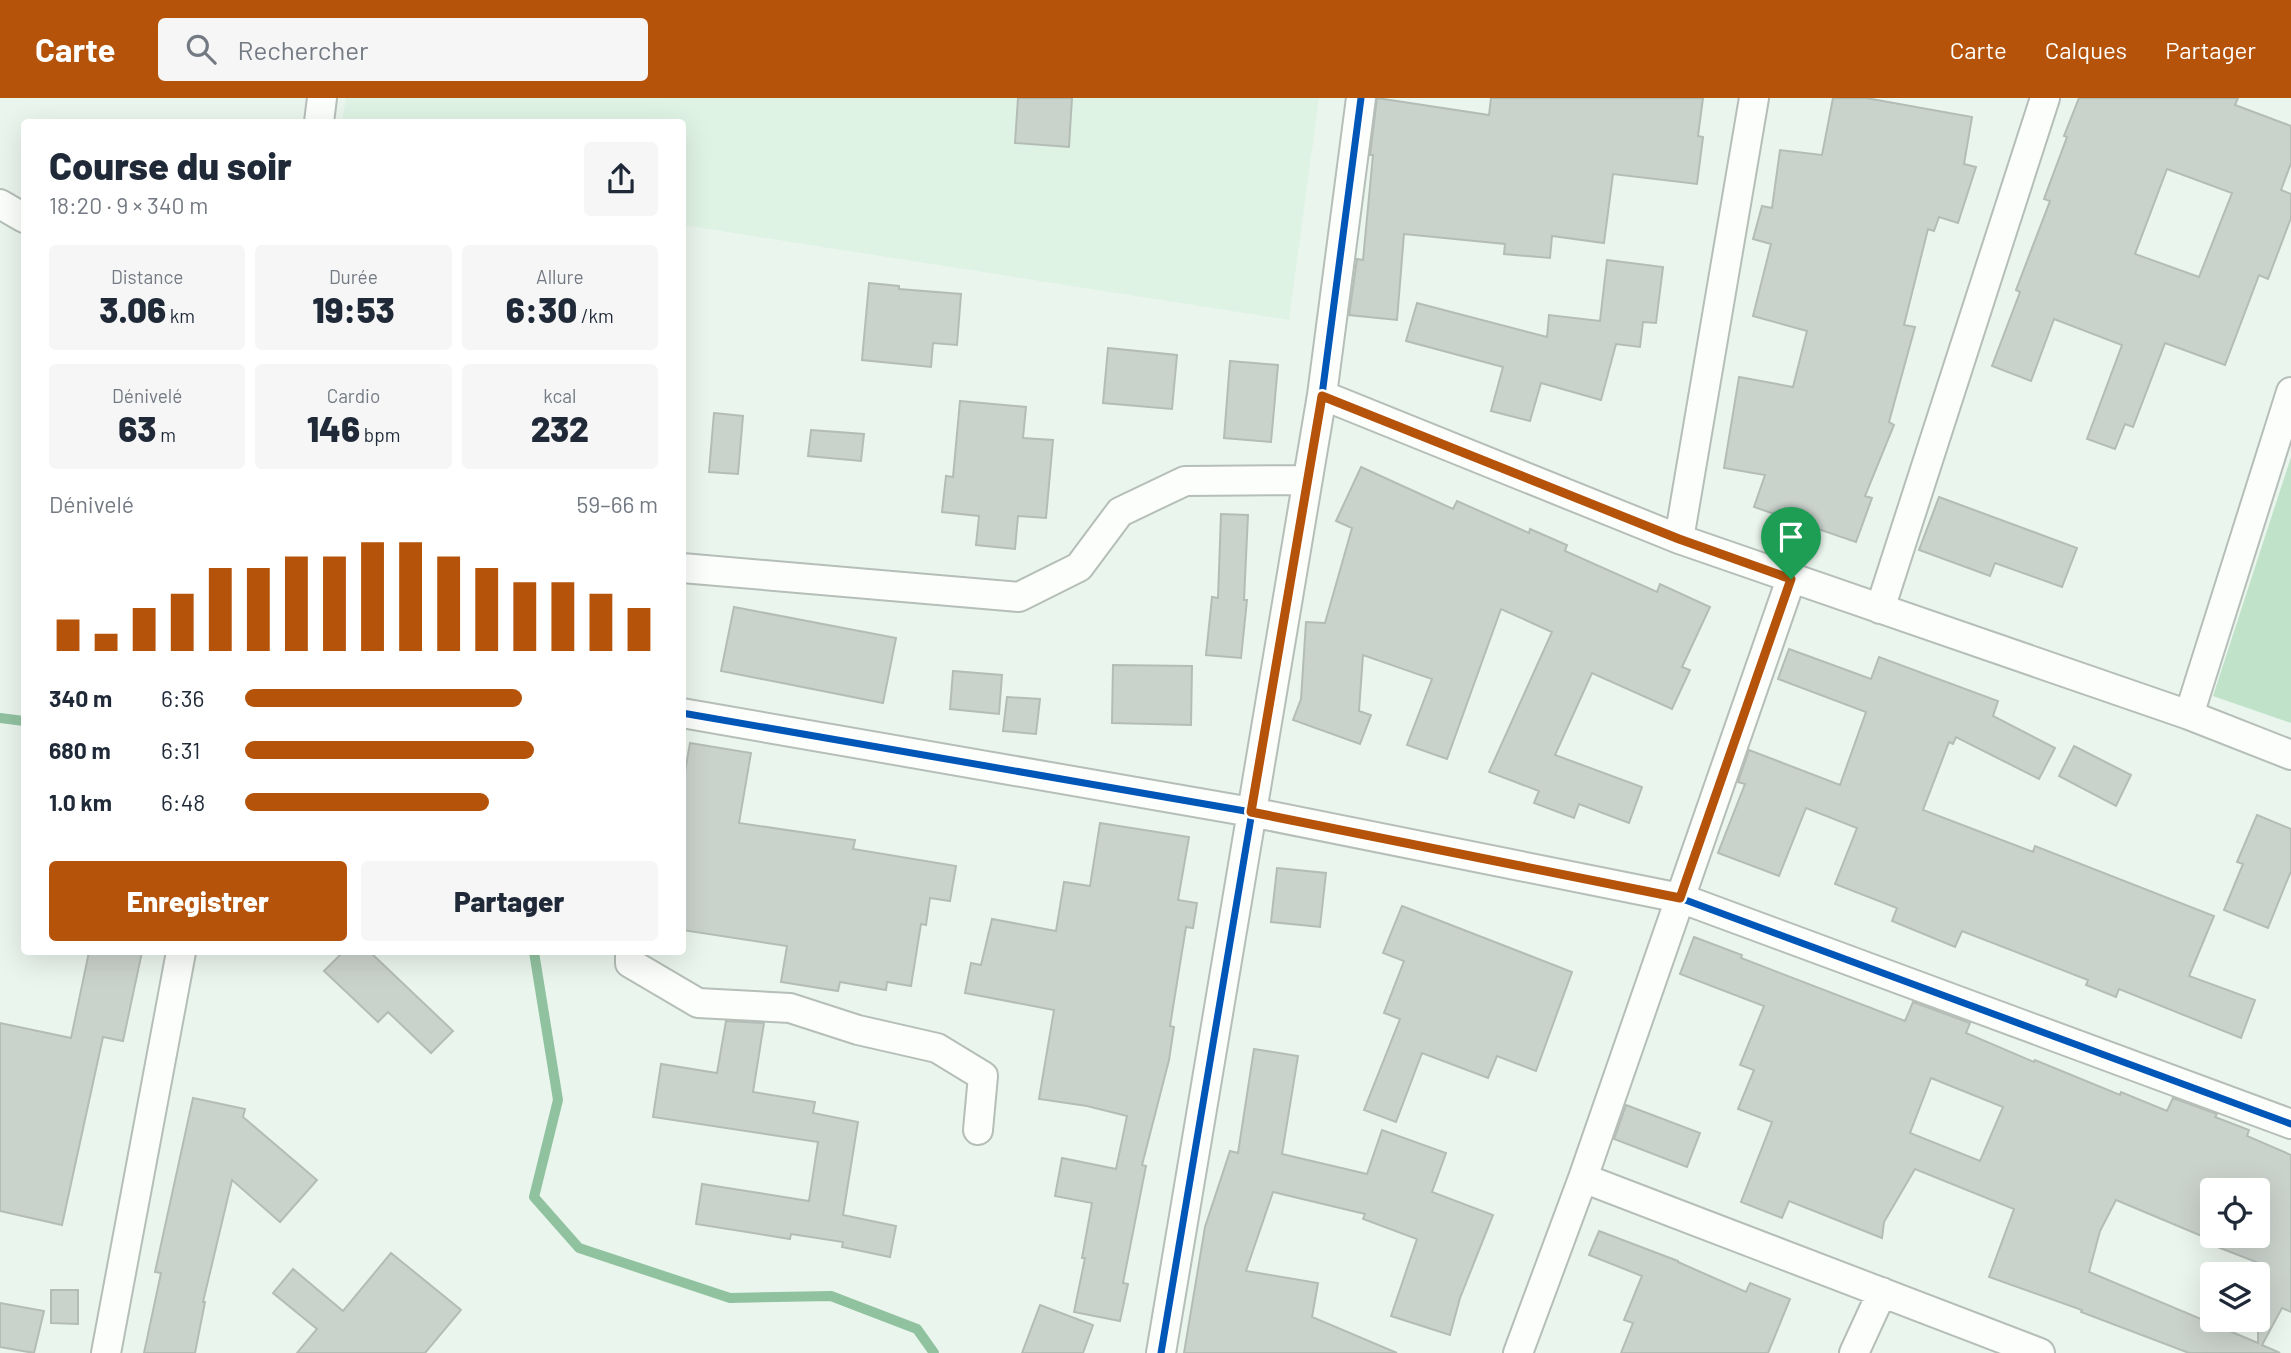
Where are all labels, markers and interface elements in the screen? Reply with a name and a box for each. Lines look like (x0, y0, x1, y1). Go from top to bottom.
search box (158, 18, 648, 81)
text: Carte (35, 29, 116, 69)
icon: search (182, 30, 220, 68)
text: Rechercher (238, 34, 368, 65)
text: Carte (1950, 35, 2007, 64)
text: Calques (2045, 35, 2127, 64)
text: Partager (2165, 35, 2256, 64)
text: Course du soir (49, 142, 292, 188)
button: share (584, 142, 658, 216)
text: 18:20 · 9 × 340 m (49, 191, 208, 219)
text: Distance (111, 265, 183, 288)
text: Durée (329, 265, 378, 288)
text: Allure (536, 265, 584, 288)
text: 3.06 (99, 288, 166, 330)
text: 19:53 (312, 288, 395, 330)
text: 6:30 (506, 288, 577, 330)
text: km (166, 304, 195, 327)
text: /km (577, 304, 614, 327)
text: Dénivelé (112, 384, 182, 407)
text: Cardio (327, 384, 380, 407)
text: kcal (543, 384, 576, 407)
text: 63 (118, 407, 157, 449)
text: 146 (307, 407, 360, 449)
text: 232 (531, 407, 589, 449)
text: m (157, 423, 176, 446)
text: bpm (360, 423, 400, 446)
text: Dénivelé (49, 490, 134, 518)
text: 59–66 m (577, 490, 658, 518)
pin (1761, 507, 1821, 579)
icon: arrive (1772, 518, 1810, 556)
text: 340 m (49, 684, 112, 712)
text: 6:36 (161, 684, 204, 712)
text: 680 m (49, 736, 111, 764)
text: 6:31 (161, 736, 200, 764)
text: 1.0 km (49, 788, 112, 816)
text: 6:48 (161, 788, 205, 816)
button: Enregistrer (49, 861, 347, 941)
button: Partager (361, 861, 658, 941)
map controls (2200, 1178, 2270, 1332)
button: locate (2200, 1178, 2270, 1248)
button: layers (2200, 1262, 2270, 1332)

